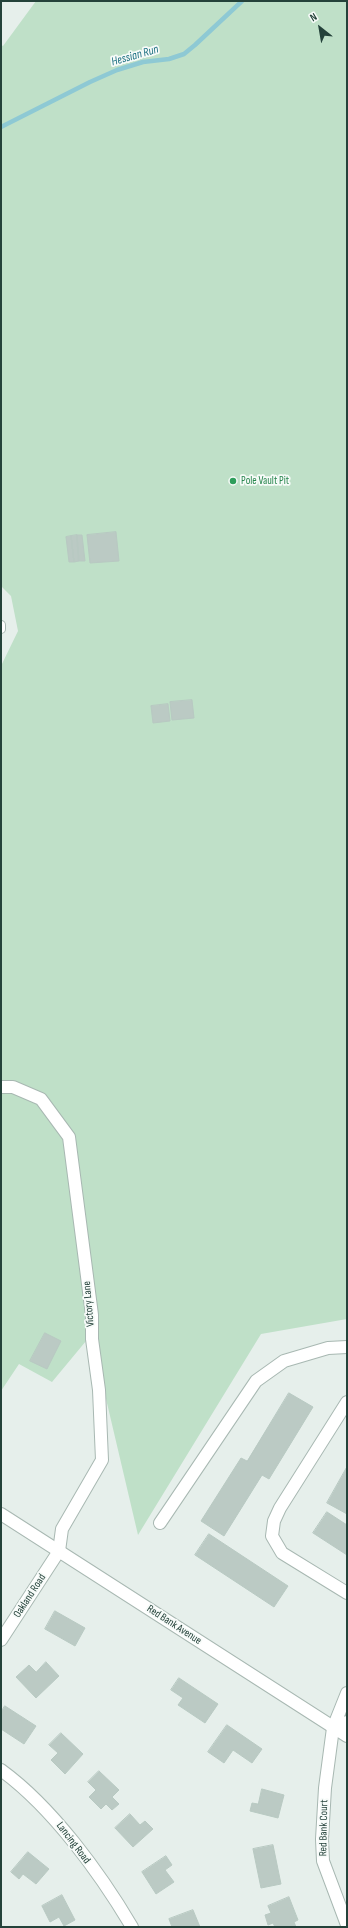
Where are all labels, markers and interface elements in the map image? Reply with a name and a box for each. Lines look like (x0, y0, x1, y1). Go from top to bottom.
north arrow (300, 8, 340, 48)
text: N (308, 10, 319, 24)
water label: Hessian Run (110, 42, 160, 70)
place label: Pole Vault Pit (241, 474, 289, 488)
marker: Pole Vault Pit (228, 476, 238, 486)
street label: Victory Lane (80, 1281, 98, 1327)
street label: Oakland Road (11, 1572, 49, 1620)
street label: Red Bank Avenue (144, 1602, 204, 1648)
street label: Red Bank Court (317, 1800, 331, 1856)
street label: Lancing Road (53, 1820, 93, 1866)

